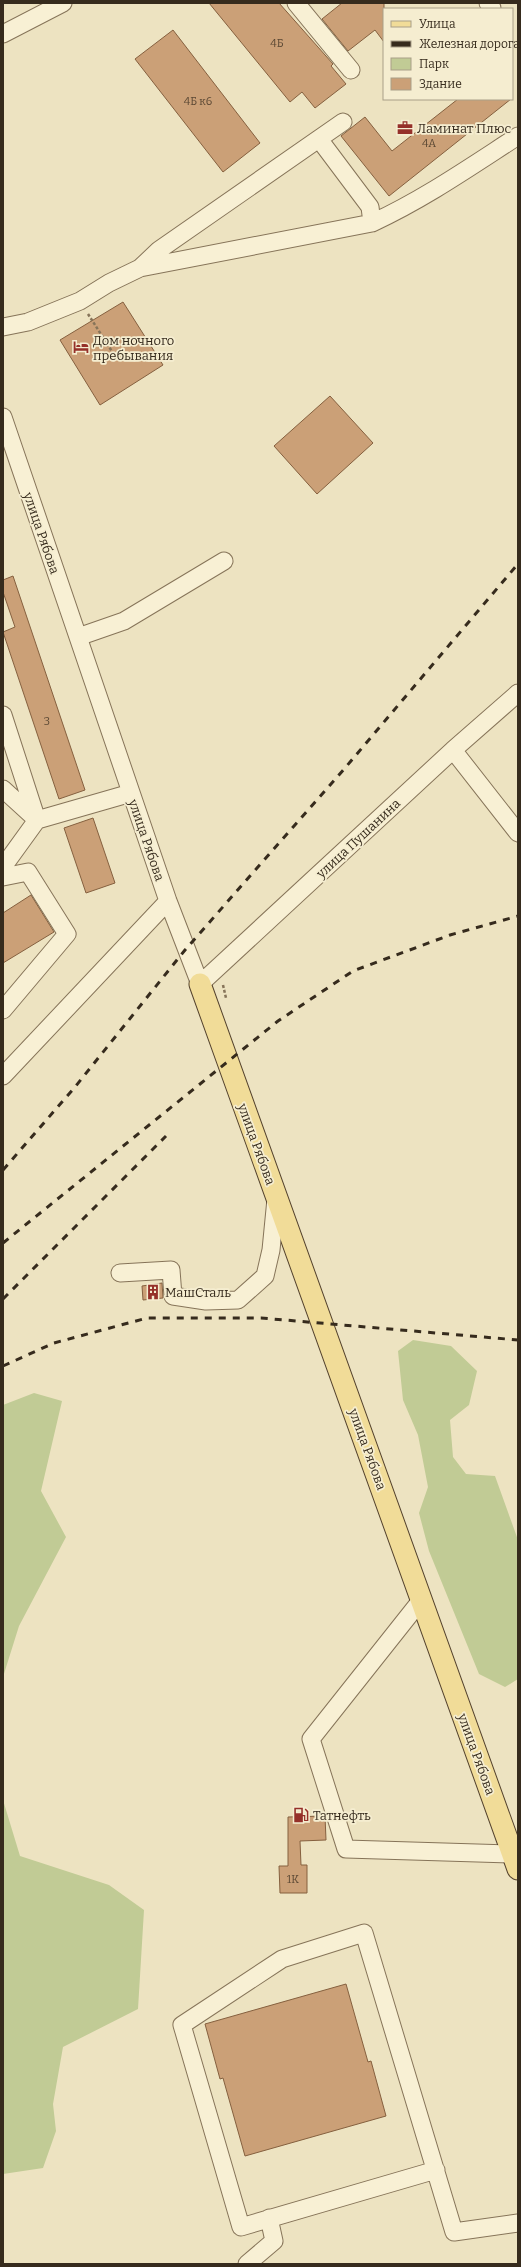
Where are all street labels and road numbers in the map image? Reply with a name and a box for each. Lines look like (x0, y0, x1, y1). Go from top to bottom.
street label: улица Рябова (20, 489, 63, 576)
street label: улица Рябова (125, 796, 168, 883)
street label: улица Пушанина (313, 796, 403, 882)
street label: улица Рябова (235, 1101, 278, 1187)
street label: улица Рябова (346, 1406, 389, 1492)
street label: улица Рябова (455, 1711, 498, 1797)

